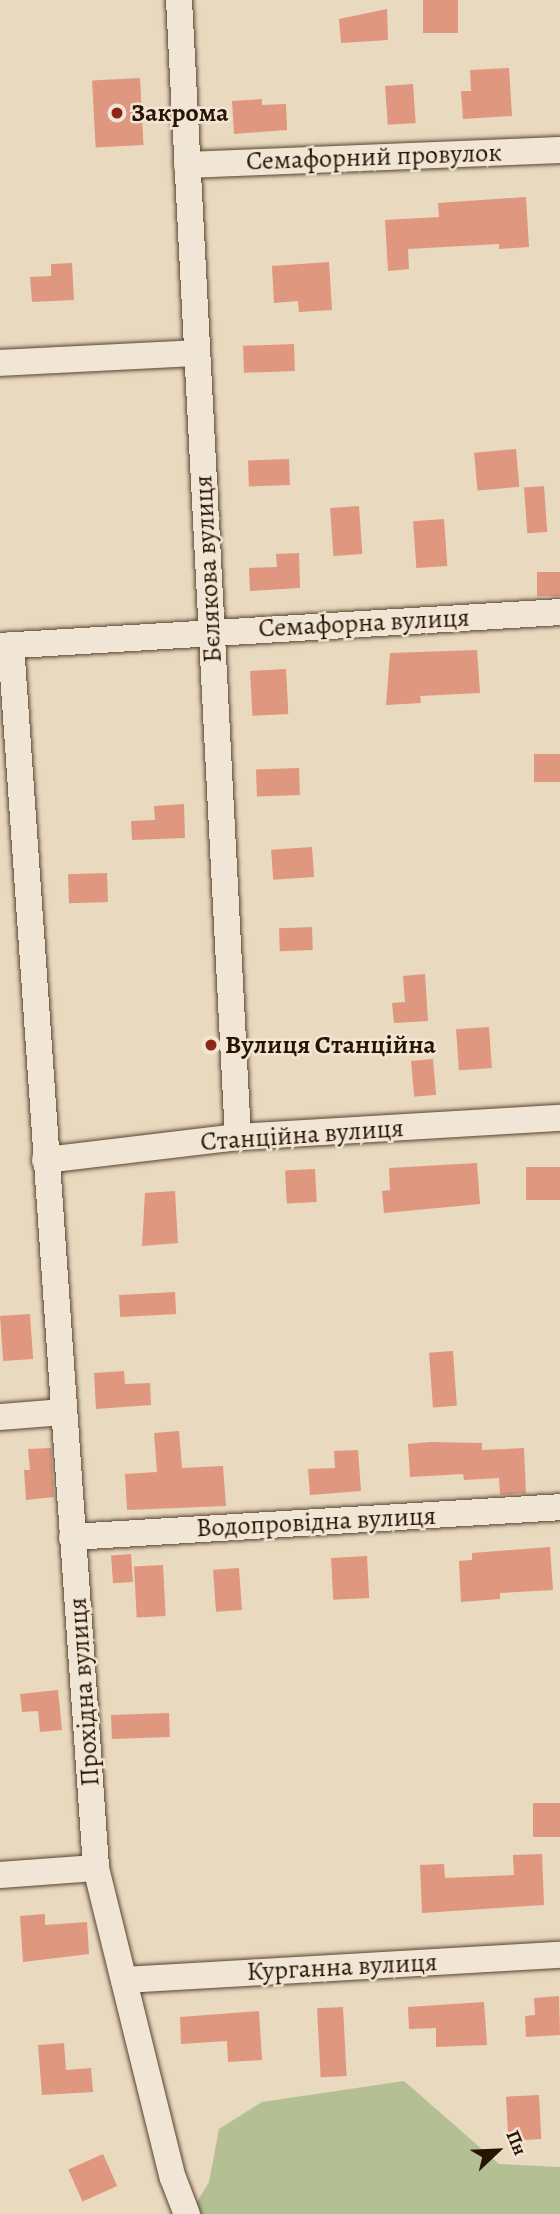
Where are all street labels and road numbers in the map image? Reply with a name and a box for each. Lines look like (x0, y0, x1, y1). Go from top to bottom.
street label: Семафорний провулок (246, 137, 502, 177)
street label: Бєлякова вулиця (188, 474, 228, 664)
street label: Семафорна вулиця (258, 602, 470, 644)
street label: Станційна вулиця (199, 1112, 405, 1158)
street label: Водопровідна вулиця (195, 1500, 437, 1544)
street label: Прохідна вулиця (62, 1597, 106, 1787)
street label: Курганна вулиця (246, 1946, 438, 1988)

